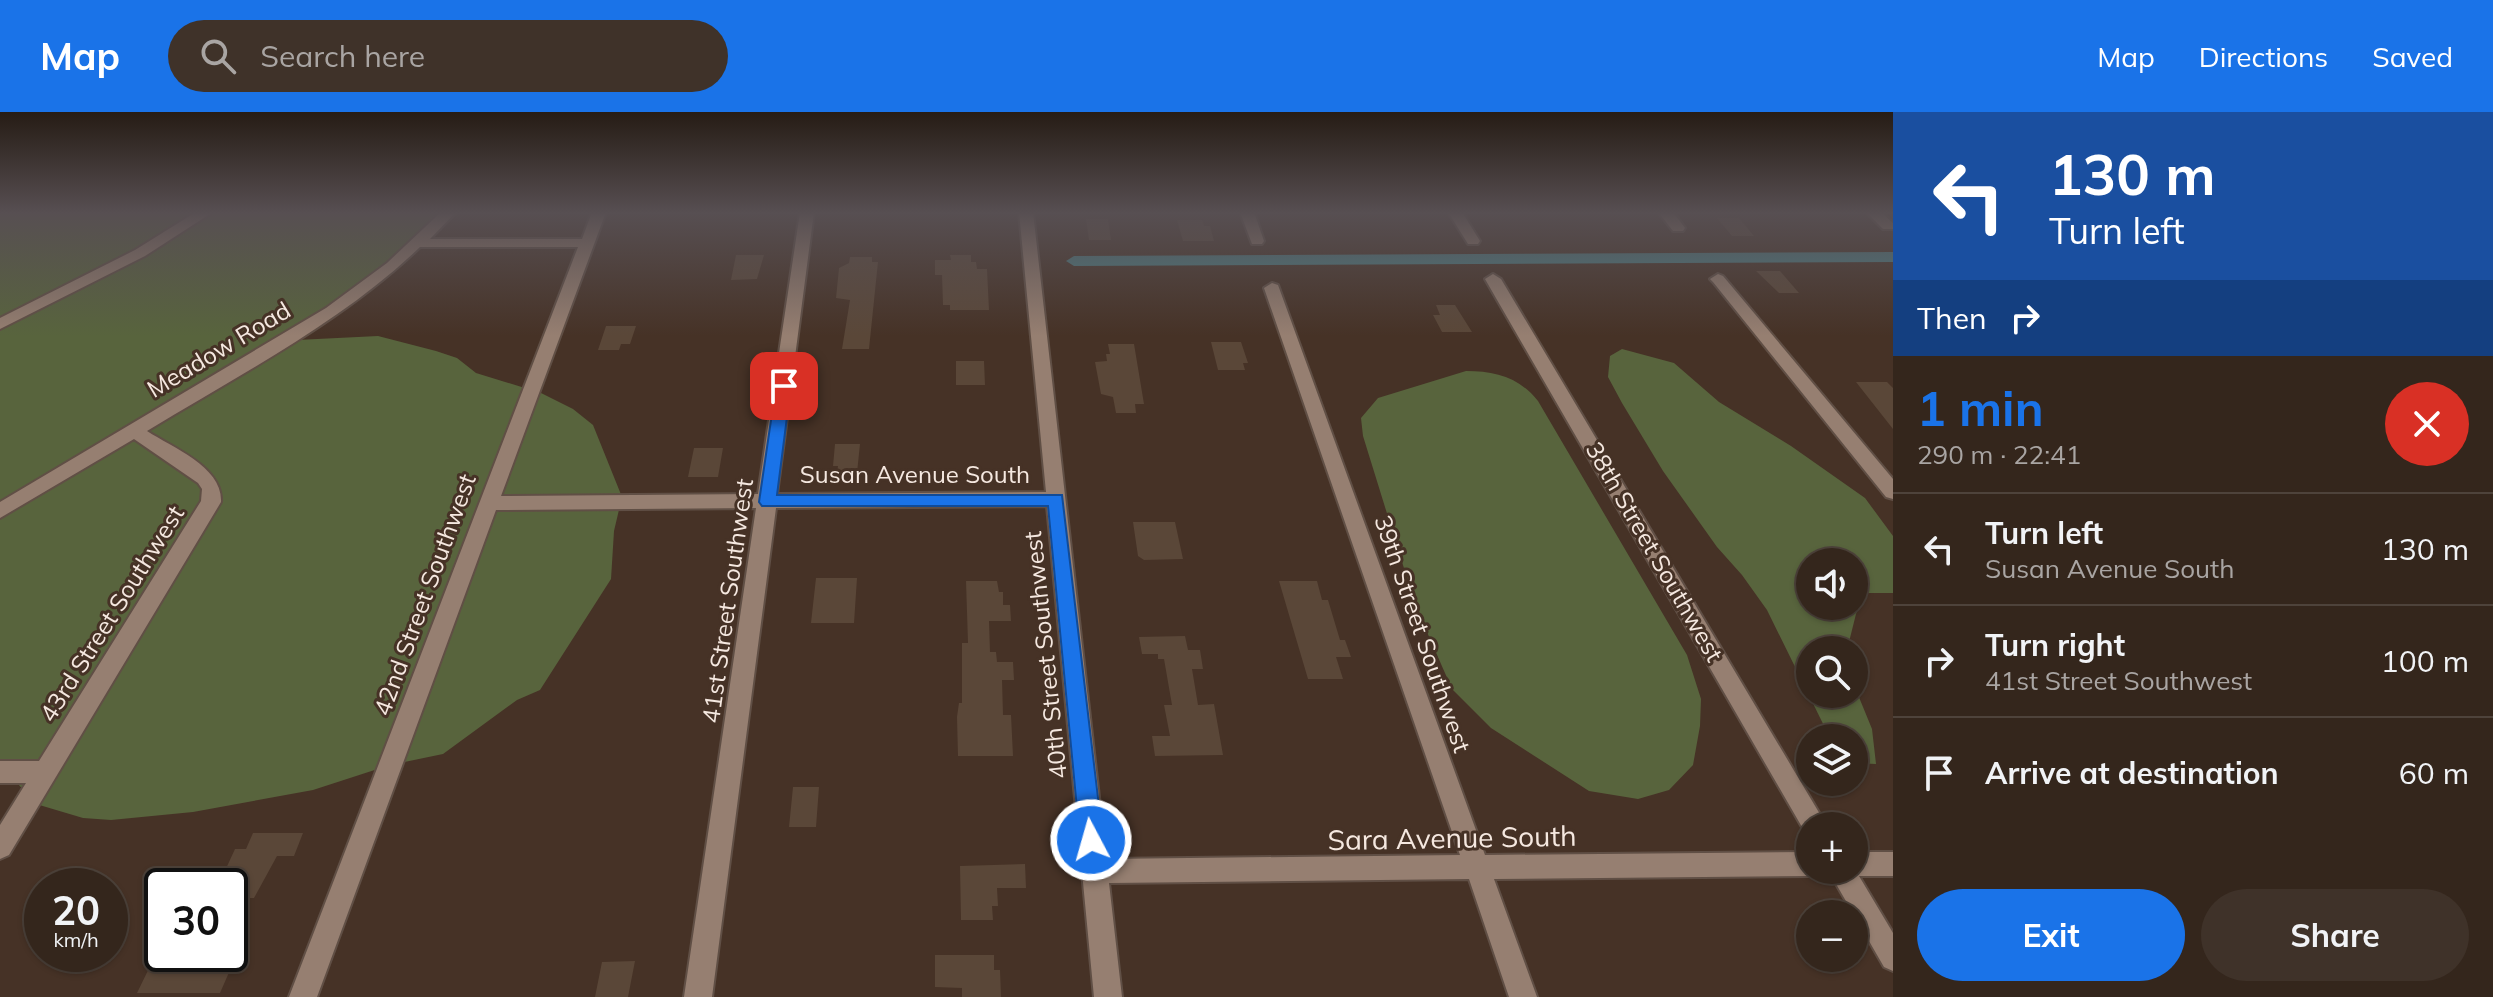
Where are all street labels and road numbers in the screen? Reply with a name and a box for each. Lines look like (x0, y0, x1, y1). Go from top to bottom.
street label: Meadow Road (141, 295, 296, 404)
street label: 38th Street Southwest (1580, 436, 1730, 667)
street label: Susan Avenue South (800, 459, 1030, 489)
street label: 42nd Street Southwest (366, 470, 482, 720)
street label: 41st Street Southwest (695, 477, 759, 725)
street label: 43rd Street Southwest (32, 500, 190, 727)
street label: 39th Street Southwest (1368, 511, 1478, 756)
street label: 40th Street Southwest (1017, 530, 1073, 780)
street label: Sara Avenue South (1327, 818, 1577, 857)

